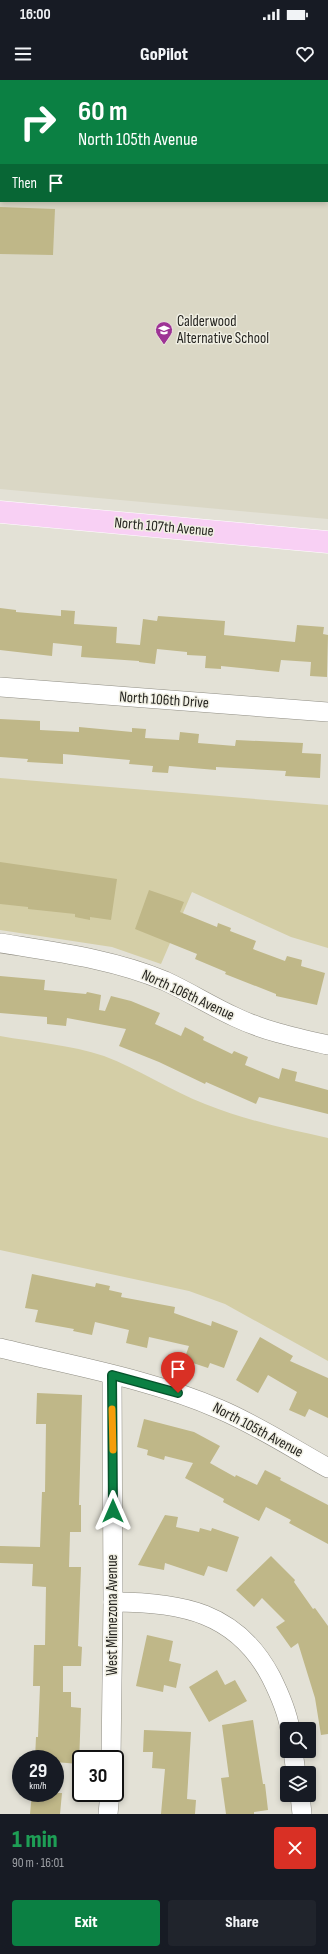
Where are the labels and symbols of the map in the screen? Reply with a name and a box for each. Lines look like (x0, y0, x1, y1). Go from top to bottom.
place label: Calderwood Alternative School (176, 312, 269, 348)
school or university icon: Calderwood Alternative School (154, 320, 174, 345)
street label: North 107th Avenue (113, 513, 215, 541)
street label: North 106th Drive (119, 687, 209, 713)
street label: North 106th Avenue (139, 965, 237, 1025)
pin (161, 1352, 195, 1393)
street label: North 105th Avenue (209, 1398, 307, 1462)
position arrow (92, 1490, 134, 1532)
street label: West Minnezona Avenue (103, 1554, 122, 1676)
speed limit sign: 30 (72, 1750, 124, 1802)

